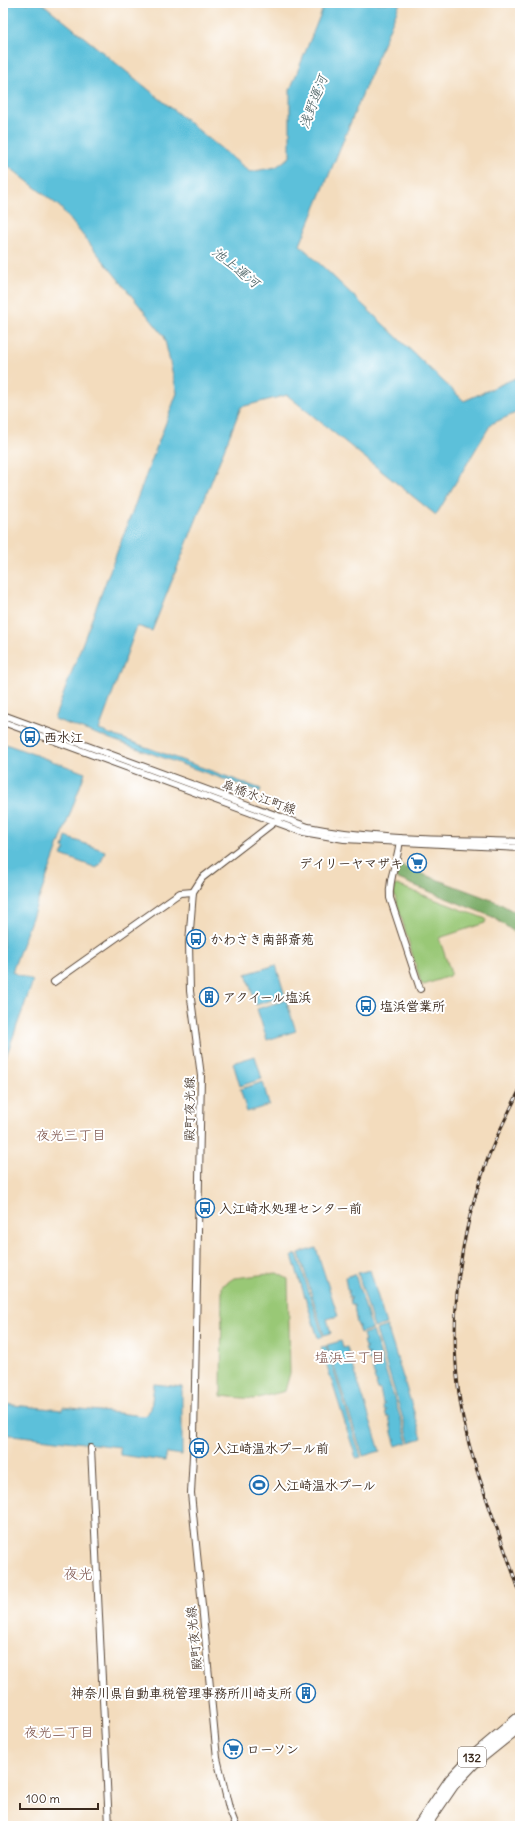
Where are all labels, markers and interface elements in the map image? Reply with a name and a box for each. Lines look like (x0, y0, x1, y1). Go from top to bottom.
water label: 浅野運河 (295, 71, 332, 131)
water label: 池上運河 (209, 242, 265, 293)
bus stop icon: 西水江 (19, 726, 41, 748)
place label: 西水江 (44, 729, 83, 746)
street label: 皐橋水江町線 (219, 776, 299, 819)
supermarket icon: デイリーヤマザキ (406, 852, 428, 874)
place label: デイリーヤマザキ (299, 855, 403, 872)
bus stop icon: かわさき南部斎苑 (185, 928, 207, 950)
place label: かわさき南部斎苑 (210, 931, 314, 948)
building icon: アクイール塩浜 (198, 986, 220, 1008)
place label: アクイール塩浜 (223, 989, 311, 1006)
bus stop icon: 塩浜営業所 (355, 995, 377, 1017)
place label: 塩浜営業所 (380, 998, 445, 1015)
street label: 殿町夜光線 (181, 1076, 198, 1142)
district label: 夜光三丁目 (36, 1126, 106, 1144)
bus stop icon: 入江崎水処理センター前 (194, 1197, 216, 1219)
place label: 入江崎水処理センター前 (219, 1200, 362, 1217)
district label: 塩浜三丁目 (315, 1348, 385, 1366)
bus stop icon: 入江崎温水プール前 (188, 1437, 210, 1459)
place label: 入江崎温水プール前 (213, 1440, 329, 1457)
sports icon: 入江崎温水プール (248, 1474, 270, 1496)
place label: 入江崎温水プール (273, 1477, 376, 1494)
district label: 夜光 (63, 1564, 93, 1583)
street label: 殿町夜光線 (182, 1604, 206, 1671)
building icon: 神奈川県自動車税管理事務所川崎支所 (295, 1682, 317, 1704)
place label: 神奈川県自動車税管理事務所川崎支所 (71, 1685, 292, 1702)
district label: 夜光二丁目 (24, 1723, 94, 1741)
supermarket icon: ローソン (222, 1738, 244, 1760)
place label: ローソン (247, 1741, 299, 1758)
road number: 132 (458, 1747, 486, 1767)
scale bar (20, 1785, 98, 1811)
text: 100 m (26, 1791, 60, 1806)

